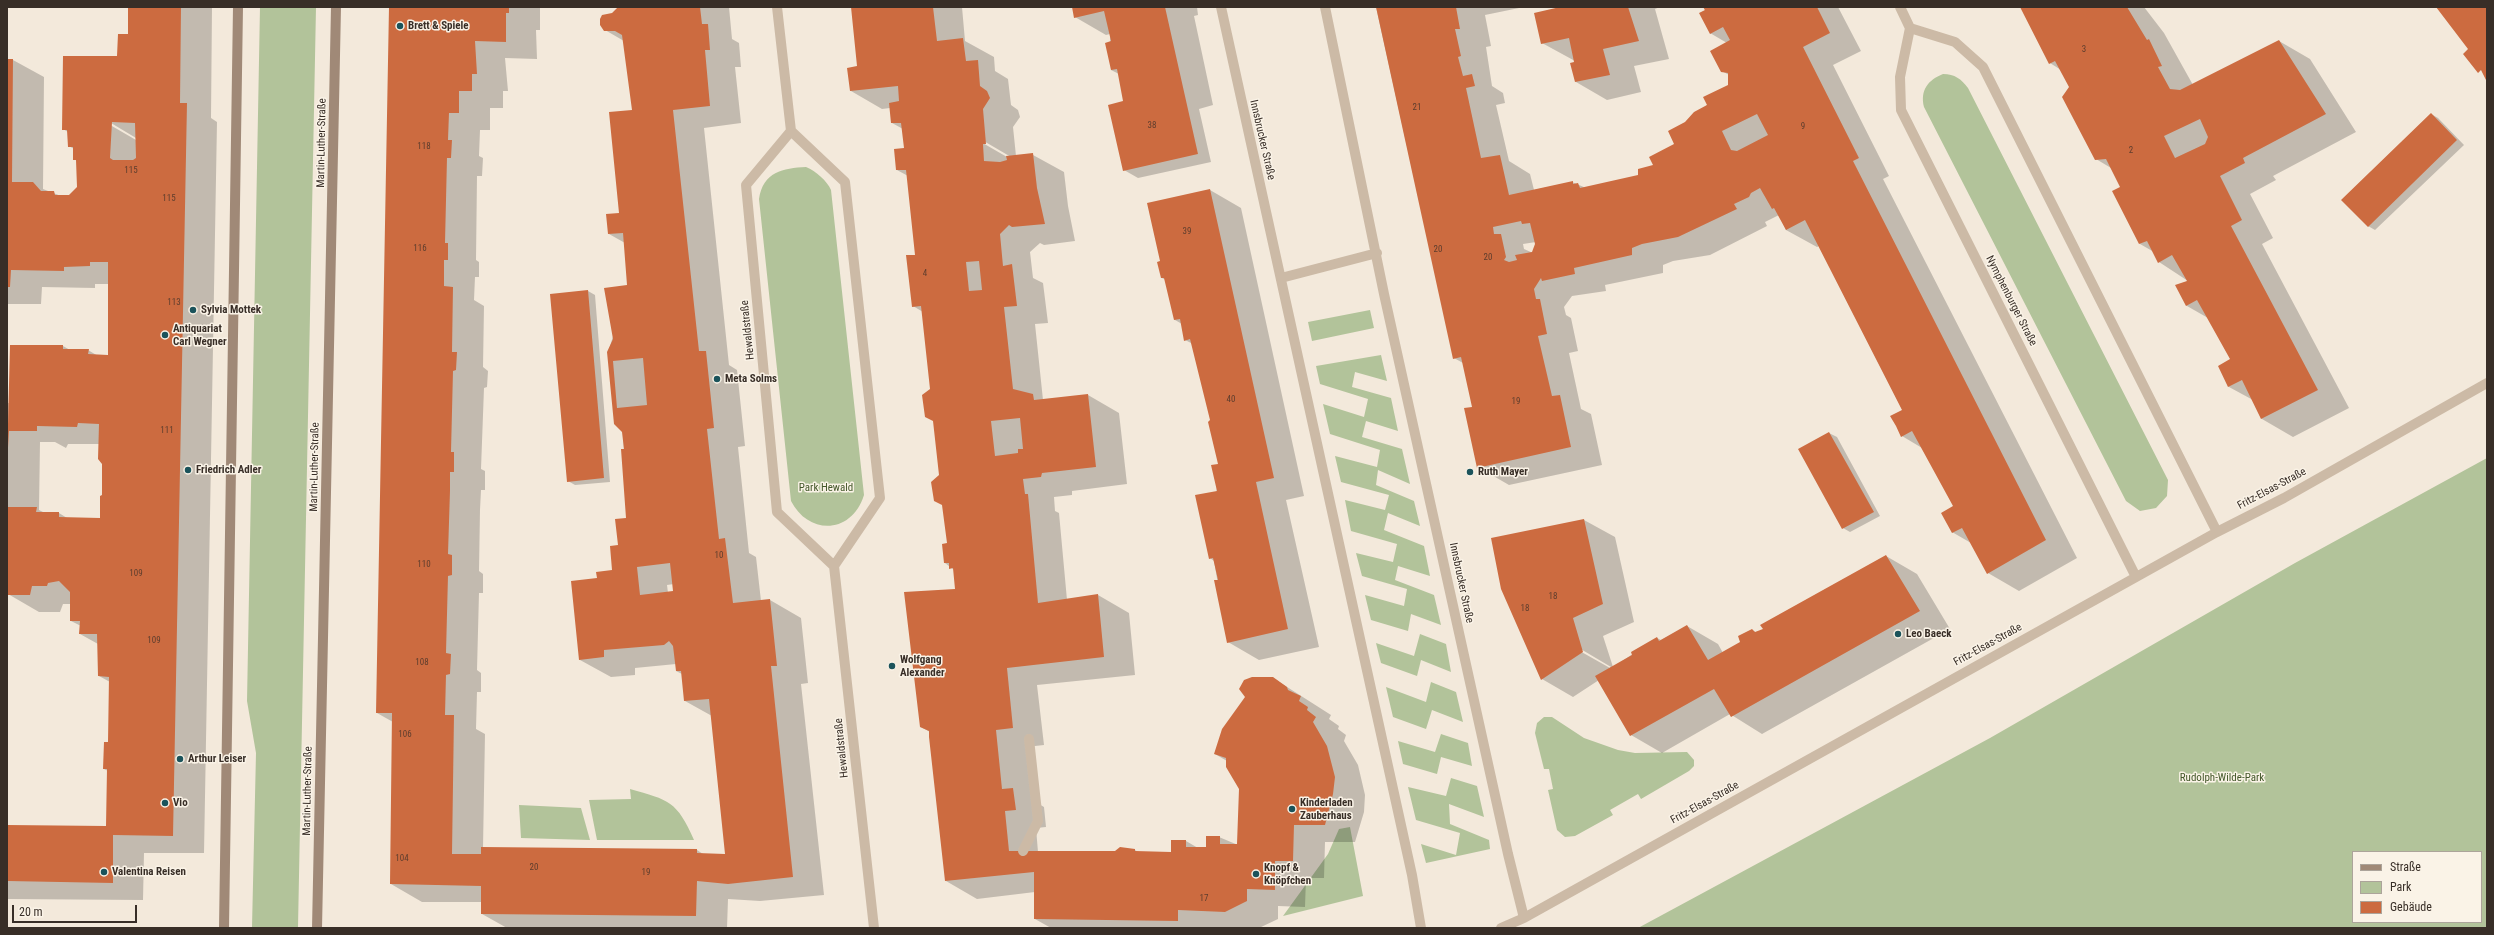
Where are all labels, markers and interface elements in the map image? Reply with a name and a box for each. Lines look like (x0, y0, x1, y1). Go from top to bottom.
place label: Brett & Spiele (408, 19, 469, 33)
marker: Brett & Spiele (395, 21, 405, 31)
house number: 3 (2082, 45, 2086, 55)
street label: Martin-Luther-Straße (315, 98, 329, 188)
street label: Innsbrucker Straße (1246, 99, 1278, 181)
house number: 21 (1413, 103, 1421, 113)
house number: 38 (1148, 121, 1156, 131)
house number: 9 (1801, 122, 1805, 132)
house number: 118 (417, 142, 431, 152)
house number: 2 (2129, 146, 2133, 156)
house number: 115 (124, 166, 138, 176)
house number: 115 (162, 194, 176, 204)
house number: 39 (1183, 227, 1191, 237)
house number: 116 (413, 244, 427, 254)
house number: 20 (1434, 245, 1442, 255)
house number: 20 (1484, 253, 1492, 263)
street label: Nymphenburger Straße (1983, 254, 2039, 348)
house number: 4 (923, 269, 927, 279)
house number: 113 (167, 298, 181, 308)
street label: Hewaldstraße (738, 299, 758, 361)
place label: Sylvia Mottek (201, 303, 261, 317)
marker: Sylvia Mottek (188, 305, 198, 315)
place label: Antiquariat Carl Wegner (173, 322, 227, 348)
marker: Antiquariat Carl Wegner (160, 330, 170, 340)
place label: Meta Solms (725, 372, 777, 386)
marker: Meta Solms (712, 374, 722, 384)
house number: 40 (1227, 395, 1235, 405)
house number: 19 (1512, 397, 1520, 407)
street label: Martin-Luther-Straße (308, 422, 322, 512)
house number: 111 (160, 426, 174, 436)
place label: Friedrich Adler (196, 463, 261, 477)
marker: Friedrich Adler (183, 465, 193, 475)
place label: Ruth Mayer (1478, 465, 1528, 479)
street label: Fritz-Elsas-Straße (2235, 465, 2309, 513)
marker: Ruth Mayer (1465, 467, 1475, 477)
park label: Park Hewald (799, 481, 853, 495)
street label: Innsbrucker Straße (1446, 542, 1476, 624)
house number: 10 (715, 551, 723, 561)
house number: 110 (417, 560, 431, 570)
house number: 109 (129, 569, 143, 579)
house number: 18 (1549, 592, 1557, 602)
house number: 18 (1521, 604, 1529, 614)
street label: Fritz-Elsas-Straße (1952, 621, 2024, 669)
place label: Leo Baeck (1906, 627, 1951, 641)
marker: Leo Baeck (1893, 629, 1903, 639)
house number: 109 (147, 636, 161, 646)
place label: Wolfgang Alexander (900, 653, 945, 679)
house number: 108 (415, 658, 429, 668)
marker: Wolfgang Alexander (887, 661, 897, 671)
street label: Hewaldstraße (832, 717, 852, 779)
house number: 106 (398, 730, 412, 740)
street label: Martin-Luther-Straße (301, 746, 315, 836)
place label: Arthur Leiser (188, 752, 246, 766)
marker: Arthur Leiser (175, 754, 185, 764)
park label: Rudolph-Wilde-Park (2180, 771, 2264, 785)
street label: Fritz-Elsas-Straße (1669, 779, 1741, 827)
place label: Vio (173, 796, 188, 810)
place label: Kinderladen Zauberhaus (1300, 796, 1353, 822)
marker: Vio (160, 798, 170, 808)
marker: Kinderladen Zauberhaus (1287, 804, 1297, 814)
legend (2352, 851, 2482, 923)
house number: 104 (395, 854, 409, 864)
text: Straße (2390, 860, 2421, 874)
place label: Knopf & Knöpfchen (1264, 861, 1311, 887)
house number: 20 (530, 863, 538, 873)
place label: Valentina Reisen (112, 865, 186, 879)
marker: Valentina Reisen (99, 867, 109, 877)
house number: 19 (642, 868, 650, 878)
marker: Knopf & Knöpfchen (1251, 869, 1261, 879)
text: Park (2390, 880, 2411, 894)
house number: 17 (1200, 894, 1208, 904)
scale bar (14, 897, 139, 923)
text: Gebäude (2390, 900, 2432, 914)
text: 20 m (19, 905, 43, 919)

